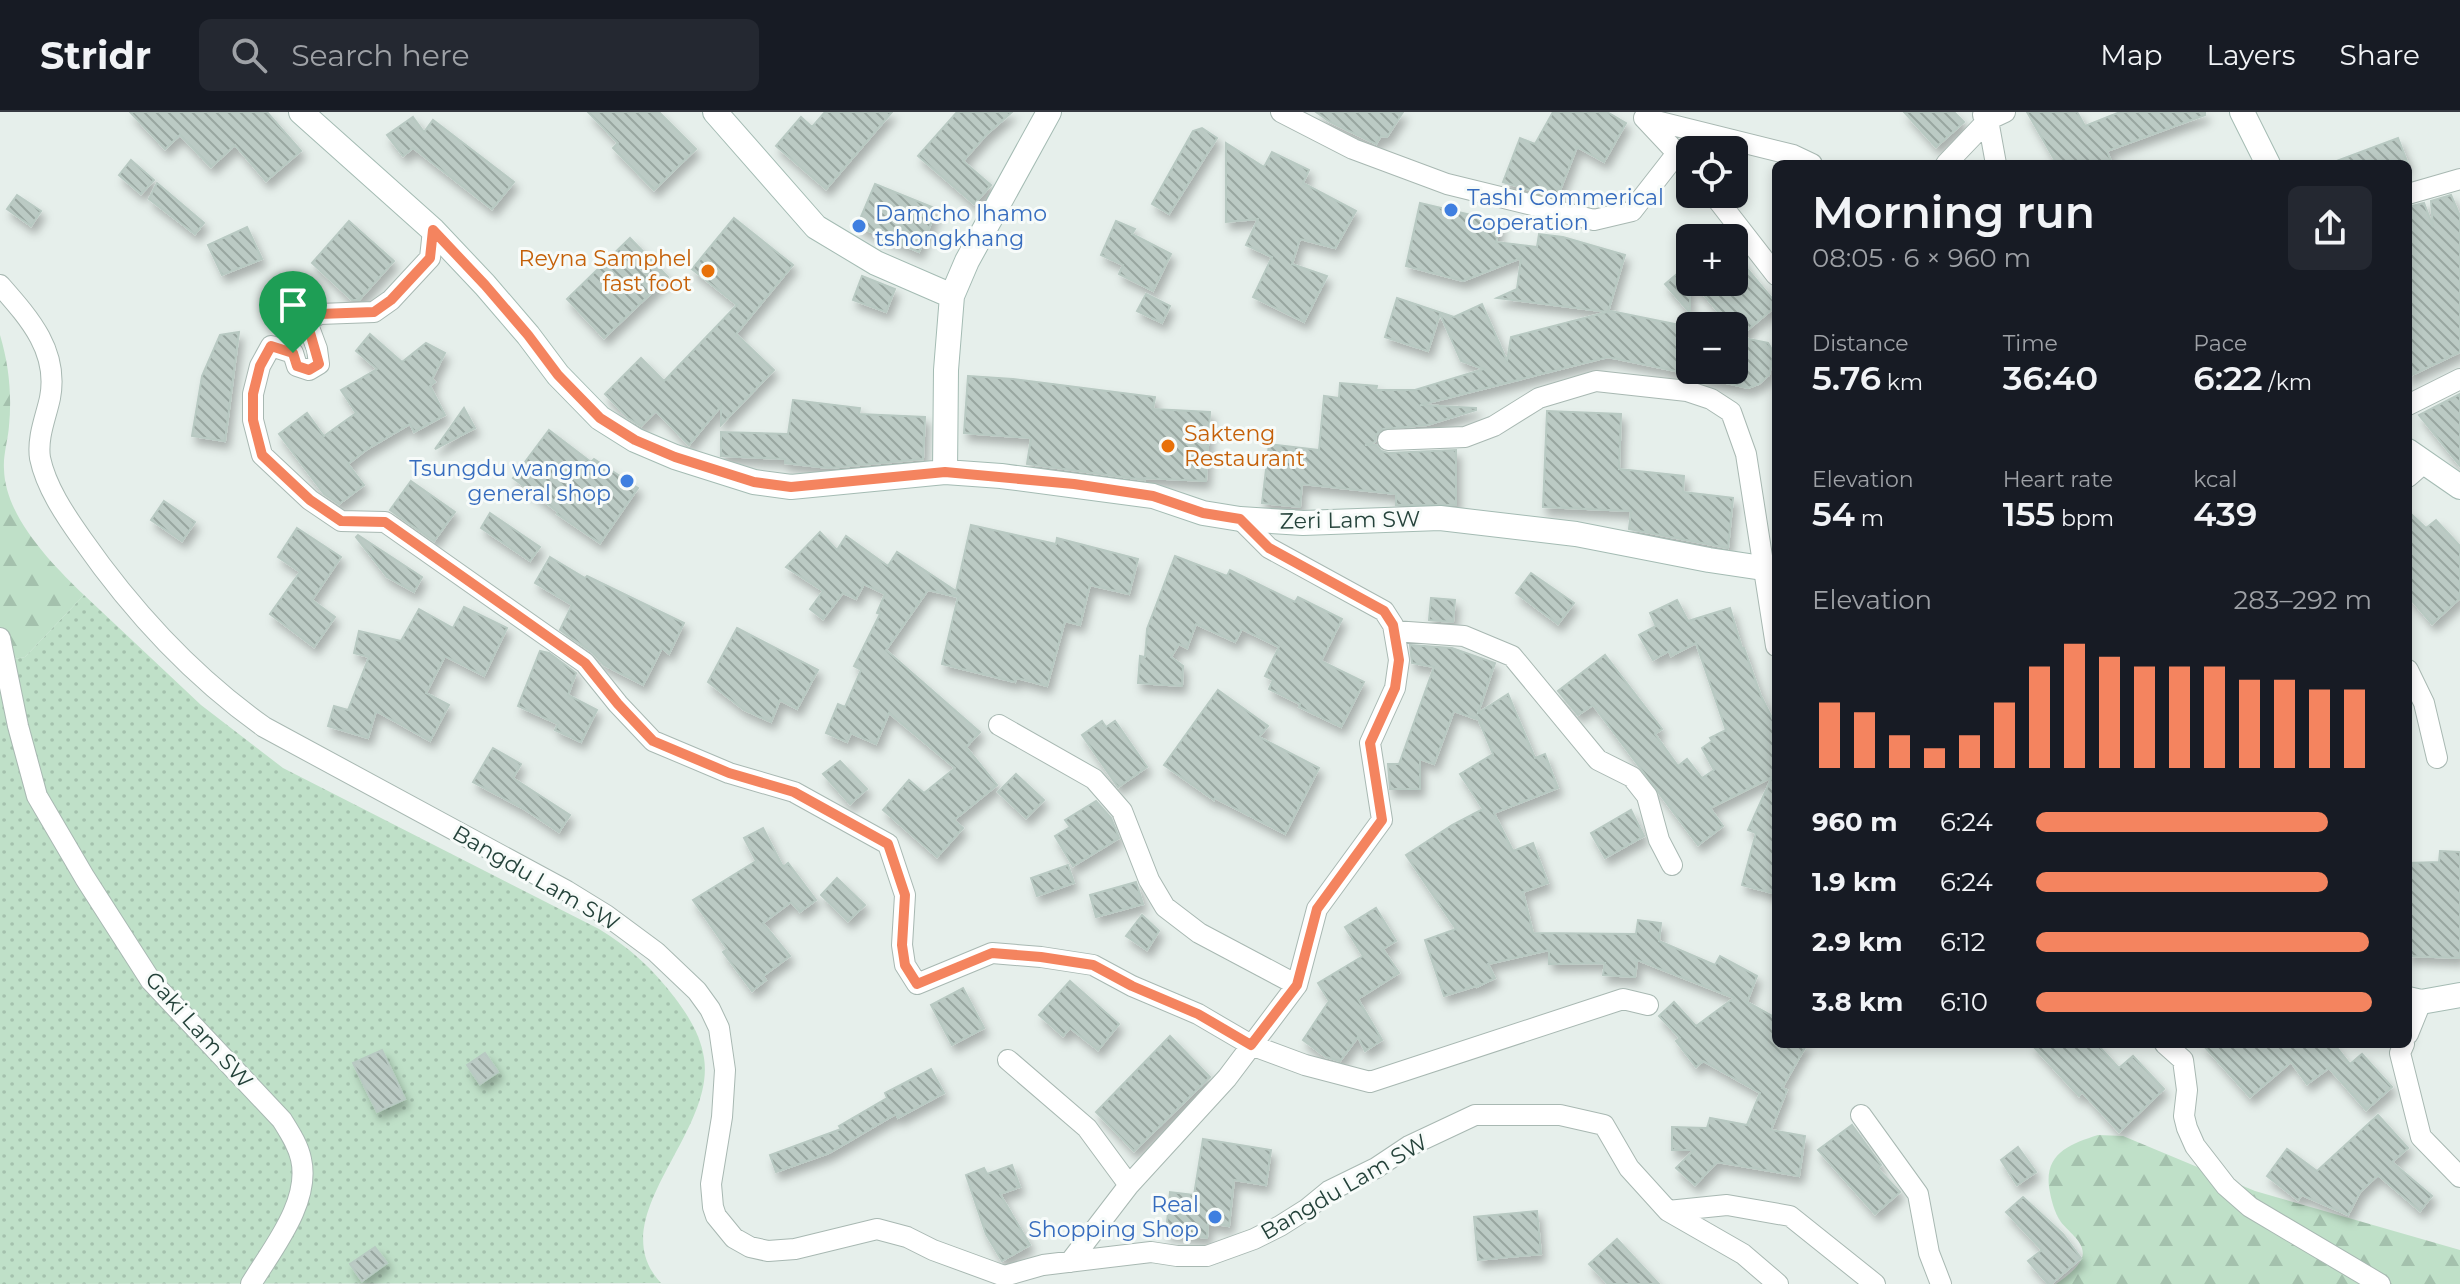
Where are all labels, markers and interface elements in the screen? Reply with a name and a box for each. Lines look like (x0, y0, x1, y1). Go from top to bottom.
search box (199, 19, 759, 91)
text: Stridr (40, 32, 151, 79)
icon: search (227, 33, 271, 77)
text: Search here (291, 37, 470, 74)
text: Map (2100, 38, 2163, 72)
text: Layers (2207, 38, 2296, 72)
text: Share (2340, 38, 2420, 72)
map controls (1676, 136, 1748, 384)
button: locate (1676, 136, 1748, 208)
place label: Tashi Commerical Coperation (1467, 184, 1664, 236)
text: Morning run (1812, 185, 2095, 239)
button: share (2288, 186, 2372, 270)
place label: Damcho lhamo tshongkhang (875, 200, 1047, 252)
marker: Tashi Commerical Coperation (1442, 201, 1460, 219)
marker: Damcho lhamo tshongkhang (850, 217, 868, 235)
button: + (1676, 224, 1748, 296)
text: 08:05 · 6 × 960 m (1812, 242, 2031, 274)
place label: Reyna Samphel fast foot (519, 245, 692, 297)
marker: Reyna Samphel fast foot (699, 262, 717, 280)
pin (259, 271, 327, 353)
icon: arrive (271, 283, 315, 327)
button: − (1676, 312, 1748, 384)
text: Distance (1812, 330, 1909, 357)
text: Time (2003, 330, 2058, 357)
text: Pace (2193, 330, 2247, 357)
text: 5.76 (1812, 357, 1881, 399)
text: 36:40 (2003, 357, 2098, 399)
text: 6:22 (2193, 357, 2263, 399)
text: km (1881, 369, 1923, 396)
text: /km (2263, 369, 2312, 396)
place label: Sakteng Restaurant (1184, 420, 1305, 472)
marker: Sakteng Restaurant (1159, 437, 1177, 455)
place label: Tsungdu wangmo general shop (409, 455, 611, 507)
text: Elevation (1812, 466, 1914, 493)
text: Heart rate (2003, 466, 2113, 493)
text: kcal (2193, 466, 2237, 493)
marker: Tsungdu wangmo general shop (618, 472, 636, 490)
text: 54 (1812, 493, 1855, 535)
text: 155 (2003, 493, 2055, 535)
text: 439 (2193, 493, 2257, 535)
street label: Zeri Lam SW (1279, 505, 1421, 535)
text: m (1855, 505, 1884, 532)
text: bpm (2055, 505, 2114, 532)
text: Elevation (1812, 584, 1932, 616)
text: 283–292 m (2234, 584, 2372, 616)
text: 960 m (1812, 806, 1897, 838)
text: 6:24 (1940, 806, 1993, 838)
street label: Bangdu Lam SW (448, 819, 624, 937)
text: 1.9 km (1812, 866, 1897, 898)
text: 6:24 (1940, 866, 1993, 898)
text: 2.9 km (1812, 926, 1903, 958)
text: 6:12 (1940, 926, 1986, 958)
street label: Gaki Lam SW (140, 966, 258, 1094)
text: 3.8 km (1812, 986, 1903, 1018)
text: 6:10 (1940, 986, 1988, 1018)
street label: Bangdu Lam SW (1256, 1128, 1432, 1246)
place label: Real Shopping Shop (1028, 1191, 1199, 1243)
marker: Real Shopping Shop (1206, 1208, 1224, 1226)

